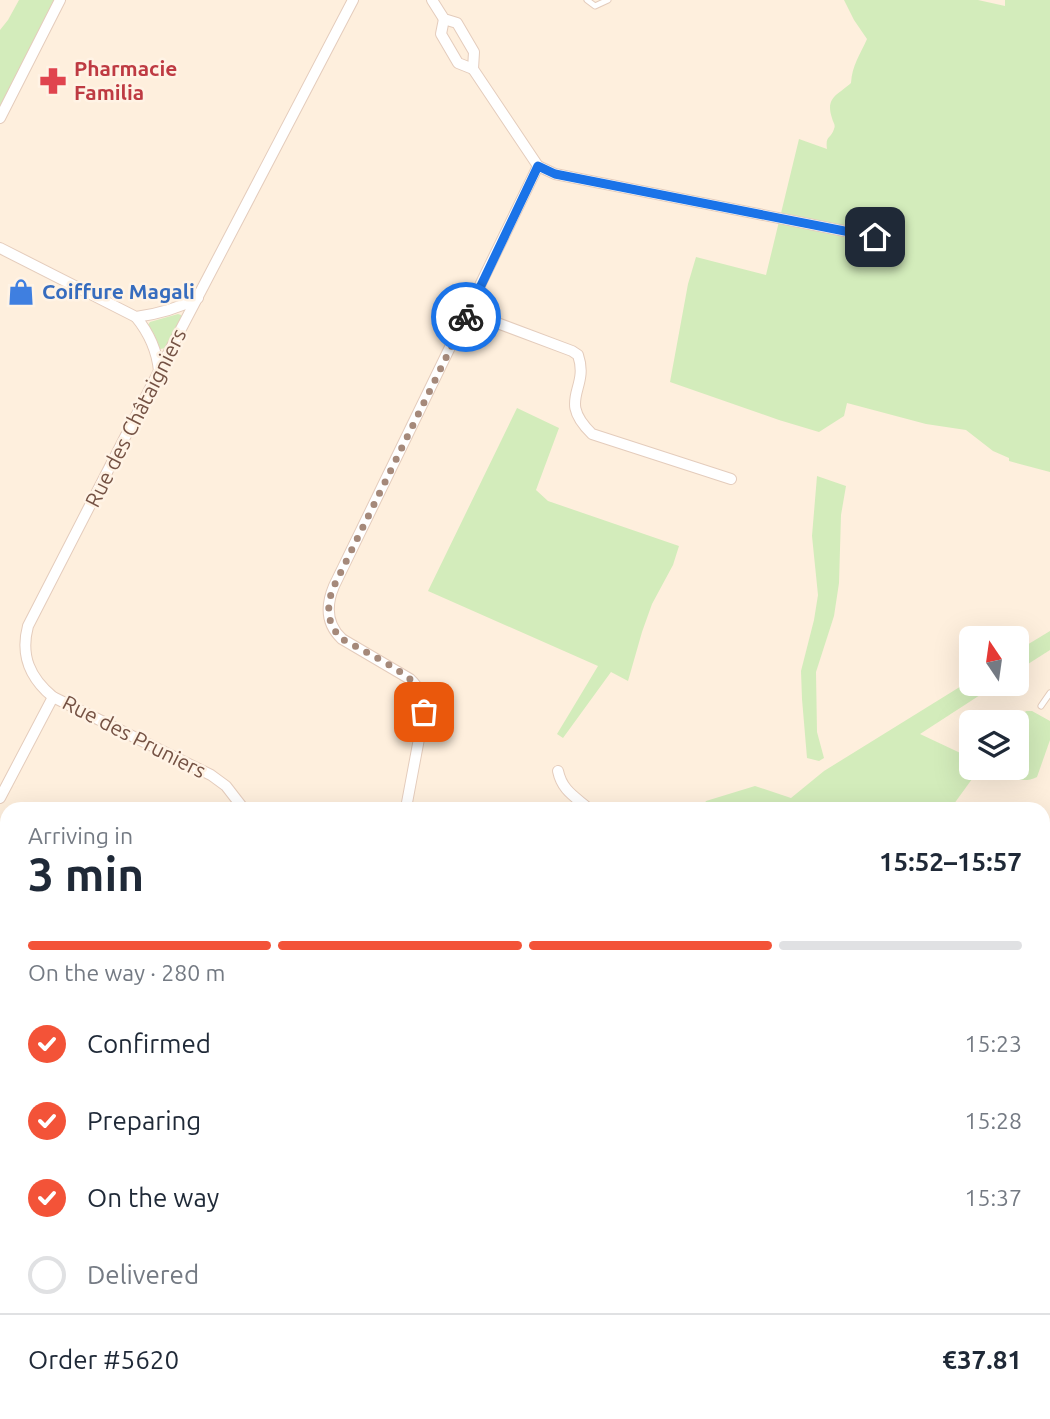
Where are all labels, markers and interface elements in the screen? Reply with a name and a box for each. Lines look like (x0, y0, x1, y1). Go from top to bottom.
place label: Pharmacie Familia (74, 56, 177, 104)
pharmacy icon: Pharmacie Familia (38, 66, 68, 96)
pin (845, 207, 905, 267)
icon: home (856, 218, 894, 256)
shop icon: Coiffure Magali (6, 277, 36, 307)
place label: Coiffure Magali (42, 279, 195, 303)
courier (431, 282, 501, 352)
icon: bike (447, 298, 485, 336)
street label: Rue des Châtaigniers (80, 324, 190, 511)
north arrow (959, 626, 1029, 696)
map controls (959, 626, 1029, 780)
pin (394, 682, 454, 742)
street label: Rue des Pruniers (59, 690, 210, 783)
icon: bag (405, 693, 443, 731)
button: layers (959, 710, 1029, 780)
text: Arriving in (28, 823, 133, 848)
text: 15:52–15:57 (879, 847, 1022, 876)
text: 3 min (28, 848, 144, 900)
text: On the way · 280 m (28, 960, 225, 985)
icon: check (28, 1025, 66, 1063)
text: Confirmed (87, 1029, 211, 1058)
text: 15:23 (964, 1031, 1022, 1056)
icon: check (28, 1102, 66, 1140)
text: Preparing (87, 1106, 201, 1135)
text: 15:28 (964, 1108, 1022, 1133)
icon: check (28, 1179, 66, 1217)
text: On the way (87, 1183, 219, 1212)
text: 15:37 (964, 1185, 1022, 1210)
text: Delivered (87, 1260, 199, 1289)
text: Order #5620 (28, 1345, 179, 1374)
text: €37.81 (942, 1345, 1022, 1374)

